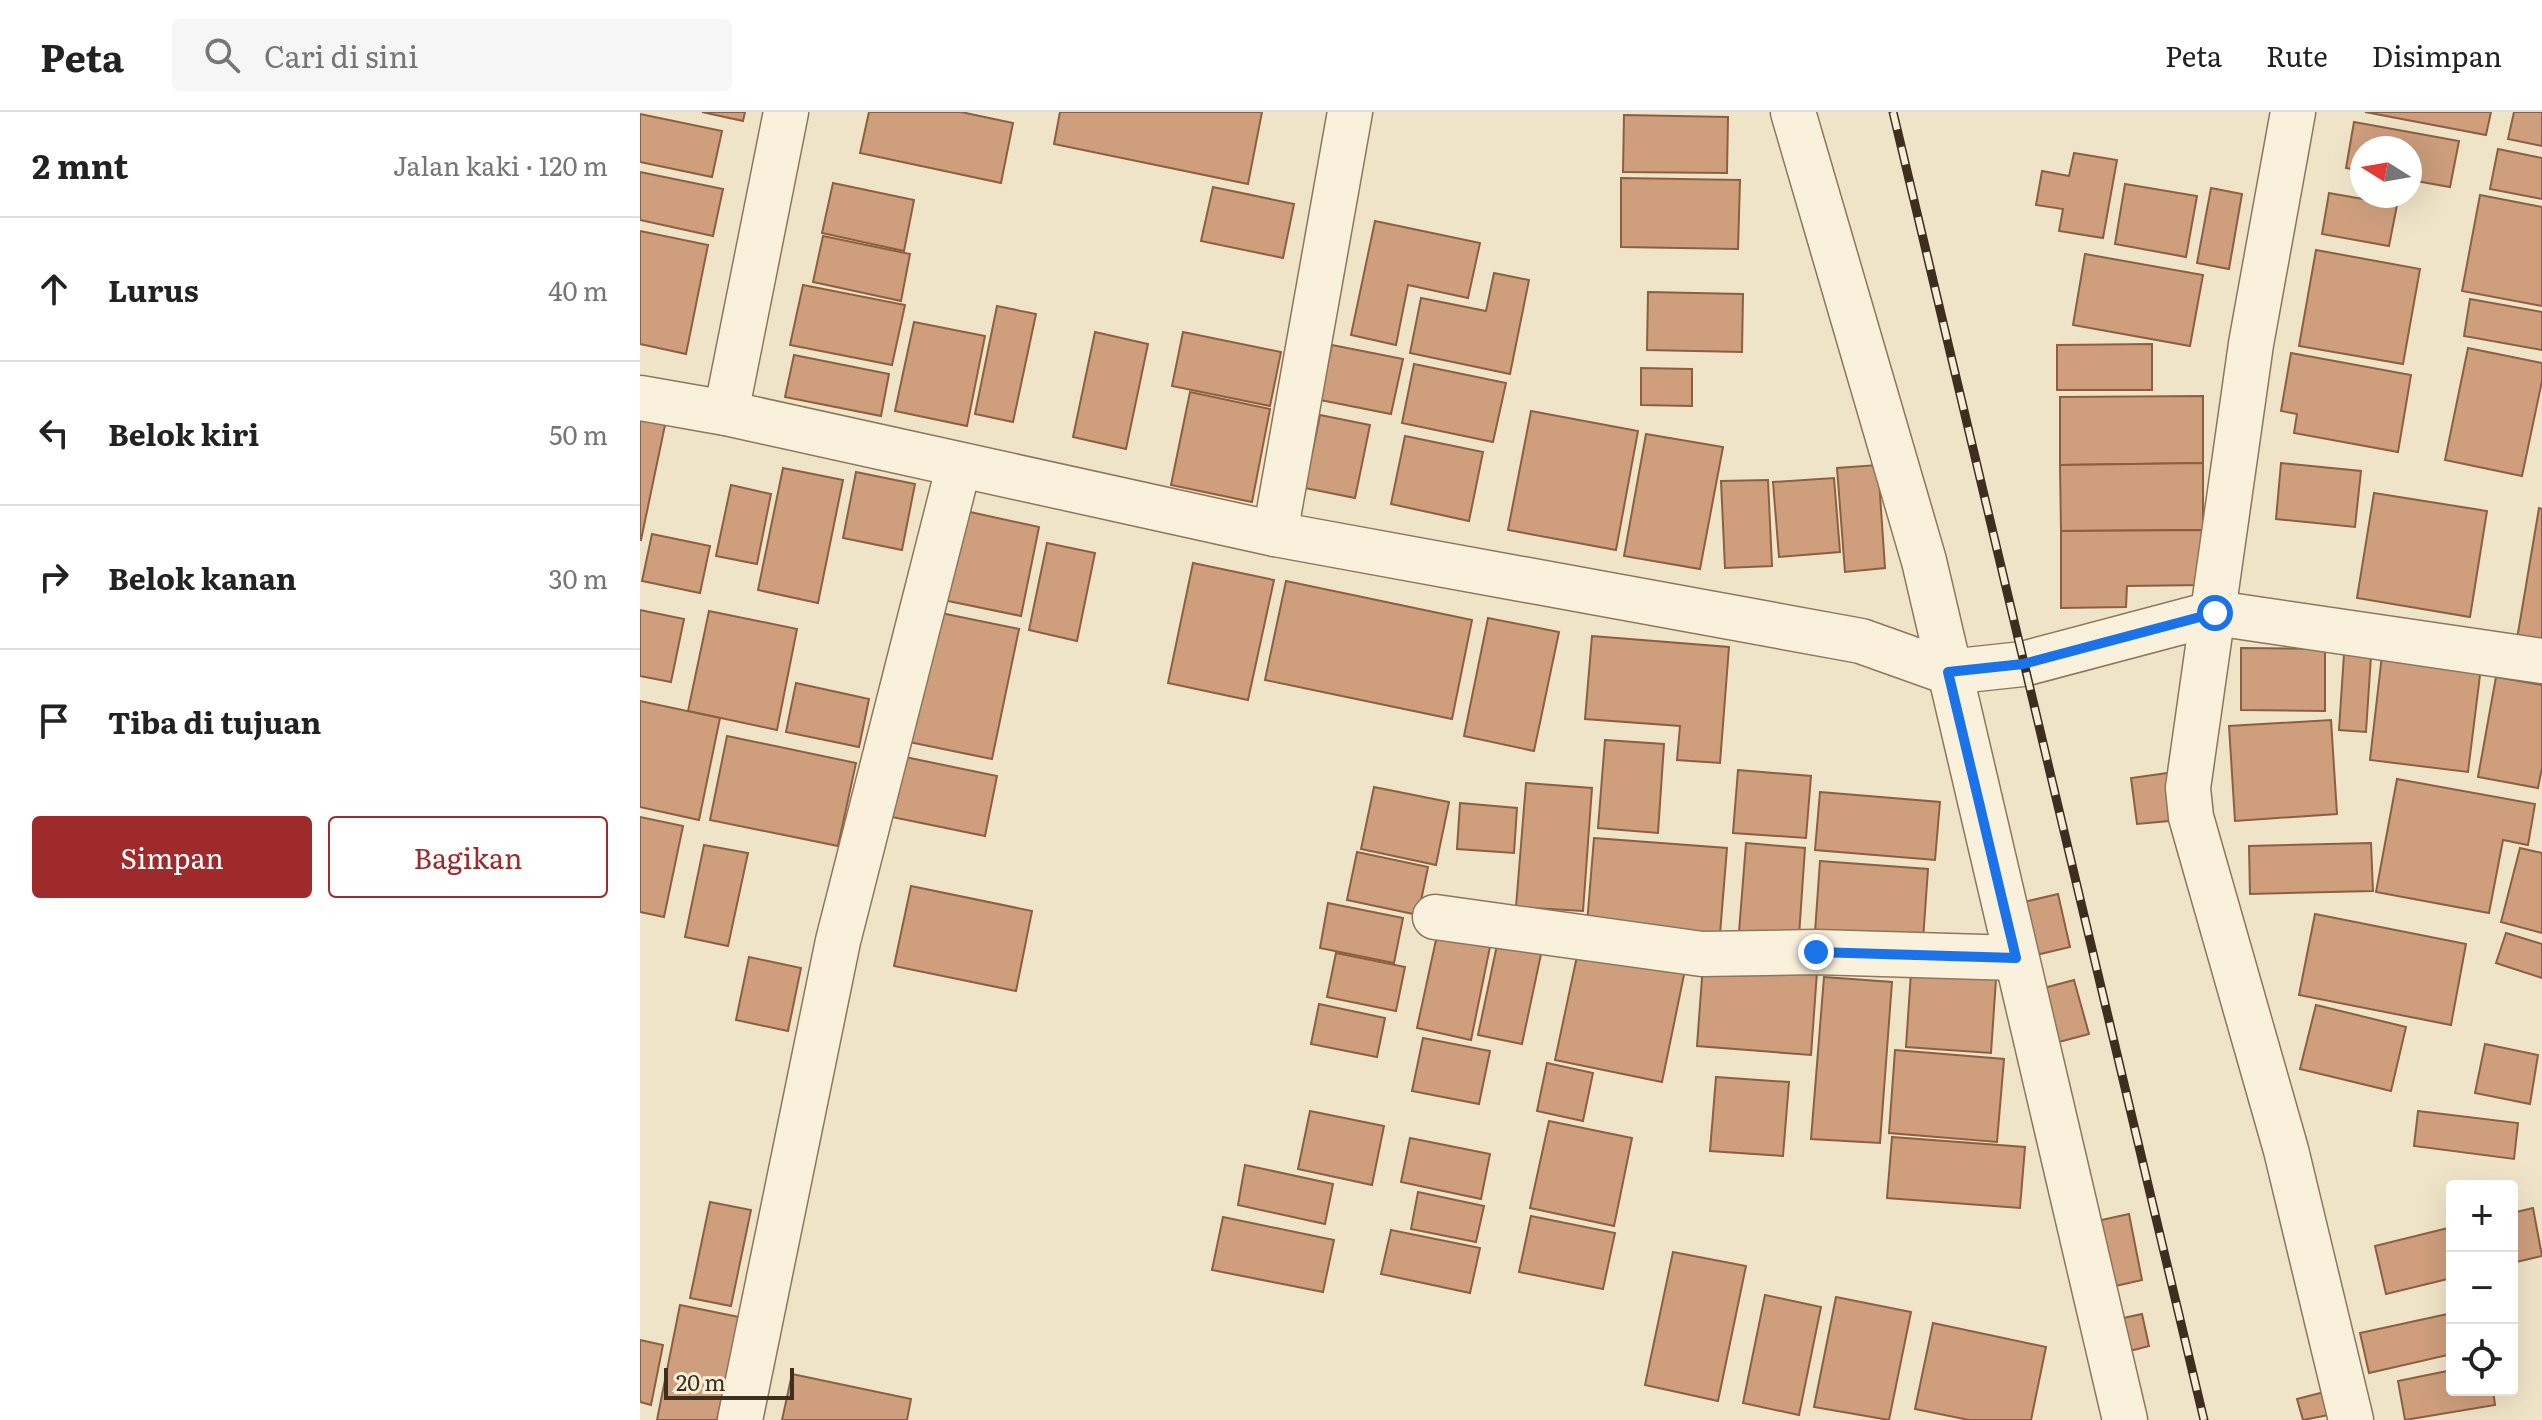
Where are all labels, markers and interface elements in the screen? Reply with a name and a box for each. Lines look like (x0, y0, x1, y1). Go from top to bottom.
search box (172, 19, 732, 91)
text: Peta (40, 27, 124, 84)
icon: search (200, 33, 244, 77)
text: Cari di sini (264, 33, 418, 77)
text: Peta (2165, 34, 2222, 76)
text: Rute (2266, 34, 2328, 76)
text: Disimpan (2372, 34, 2502, 76)
north arrow (2350, 136, 2422, 208)
text: 2 mnt (32, 139, 128, 189)
text: Jalan kaki · 120 m (393, 145, 608, 184)
icon: ahead (32, 267, 76, 311)
text: Lurus (108, 267, 199, 311)
text: 40 m (548, 270, 608, 309)
icon: left (32, 411, 76, 455)
text: Belok kiri (108, 411, 259, 455)
text: 50 m (549, 414, 608, 453)
icon: right (32, 555, 76, 599)
text: Belok kanan (108, 555, 297, 599)
text: 30 m (548, 558, 608, 597)
route start (2197, 595, 2233, 631)
icon: arrive (32, 699, 76, 743)
text: Tiba di tujuan (108, 699, 321, 743)
button: Simpan (32, 816, 312, 898)
button: Bagikan (328, 816, 608, 898)
route end (1798, 934, 1834, 970)
map controls (2446, 1180, 2518, 1396)
button: + (2446, 1180, 2518, 1252)
button: − (2446, 1252, 2518, 1324)
button: locate (2446, 1324, 2518, 1396)
scale bar (664, 1364, 794, 1400)
text: 20 m (676, 1365, 726, 1398)

